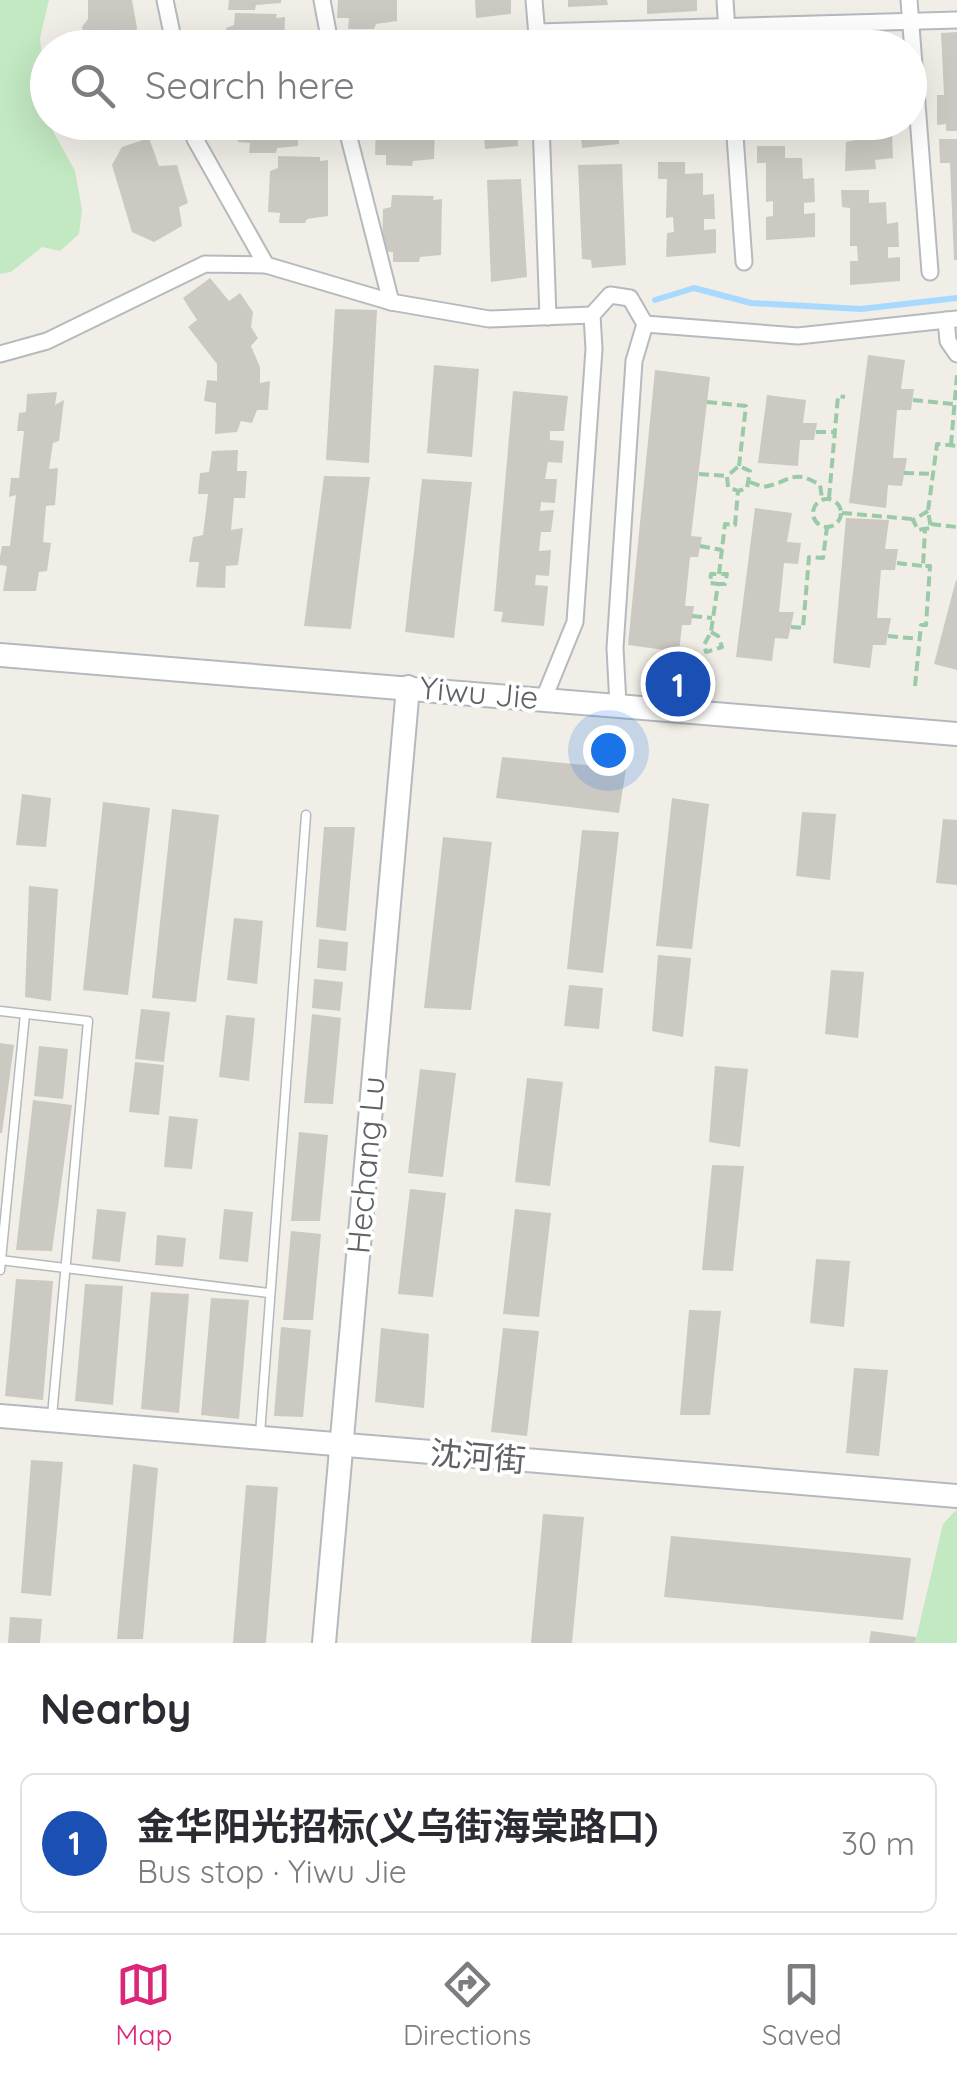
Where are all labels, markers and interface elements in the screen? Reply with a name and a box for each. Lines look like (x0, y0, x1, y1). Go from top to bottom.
search box (30, 30, 927, 140)
icon: search (65, 58, 120, 113)
text: Search here (145, 61, 355, 109)
pin: 1 (646, 646, 710, 722)
street label: Yiwu Jie (418, 667, 540, 717)
your location (583, 725, 634, 776)
street label: Hechang Lu (337, 1075, 393, 1255)
street label: 沈河街 (429, 1432, 528, 1480)
text: Nearby (40, 1682, 191, 1735)
text: 金华阳光招标(义乌街海棠路口) (137, 1802, 658, 1850)
text: 1 (68, 1823, 81, 1863)
text: 30 m (841, 1823, 915, 1863)
text: Bus stop · Yiwu Jie (137, 1851, 407, 1891)
tab: Map (115, 1957, 172, 2052)
tab: Directions (403, 1957, 531, 2052)
tab: Saved (762, 1957, 842, 2052)

